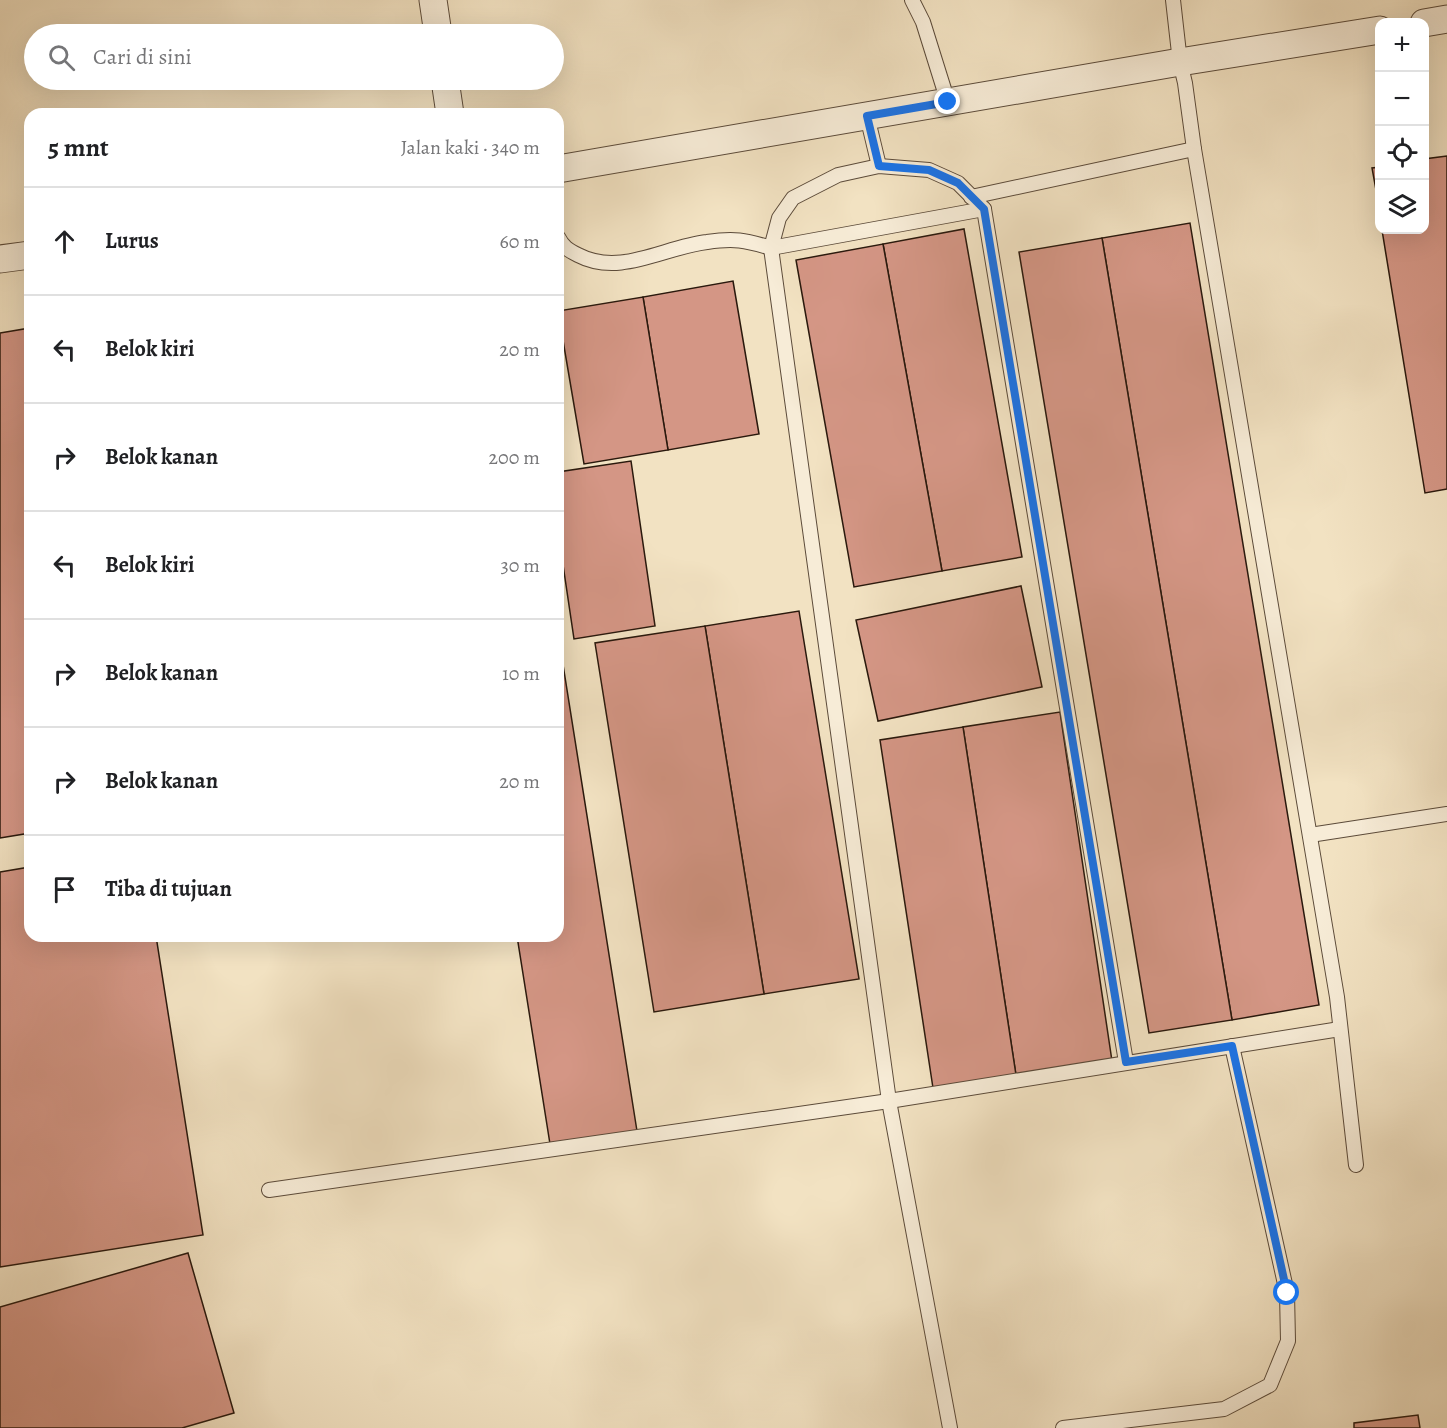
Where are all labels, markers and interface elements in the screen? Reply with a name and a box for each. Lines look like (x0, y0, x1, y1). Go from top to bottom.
map controls (1375, 18, 1429, 234)
button: + (1375, 18, 1429, 72)
search box (24, 24, 564, 90)
icon: search (45, 41, 78, 74)
text: Cari di sini (93, 42, 192, 72)
button: − (1375, 72, 1429, 126)
route end (934, 88, 960, 114)
button: locate (1375, 126, 1429, 180)
text: 5 mnt (48, 130, 109, 165)
text: Jalan kaki · 340 m (401, 134, 540, 161)
button: layers (1375, 180, 1429, 234)
icon: ahead (48, 225, 81, 258)
text: Lurus (105, 226, 159, 256)
text: 60 m (500, 228, 540, 255)
icon: left (48, 333, 81, 366)
text: Belok kiri (105, 334, 194, 364)
text: 20 m (499, 336, 540, 363)
icon: right (48, 441, 81, 474)
text: Belok kanan (105, 442, 218, 472)
text: 200 m (489, 444, 540, 471)
icon: left (48, 549, 81, 582)
text: Belok kiri (105, 550, 194, 580)
text: 30 m (500, 552, 540, 579)
icon: right (48, 657, 81, 690)
text: Belok kanan (105, 658, 218, 688)
text: 10 m (502, 660, 540, 687)
icon: right (48, 765, 81, 798)
text: Belok kanan (105, 766, 218, 796)
text: 20 m (499, 768, 540, 795)
icon: arrive (48, 873, 81, 906)
text: Tiba di tujuan (105, 874, 232, 904)
route start (1273, 1279, 1299, 1305)

